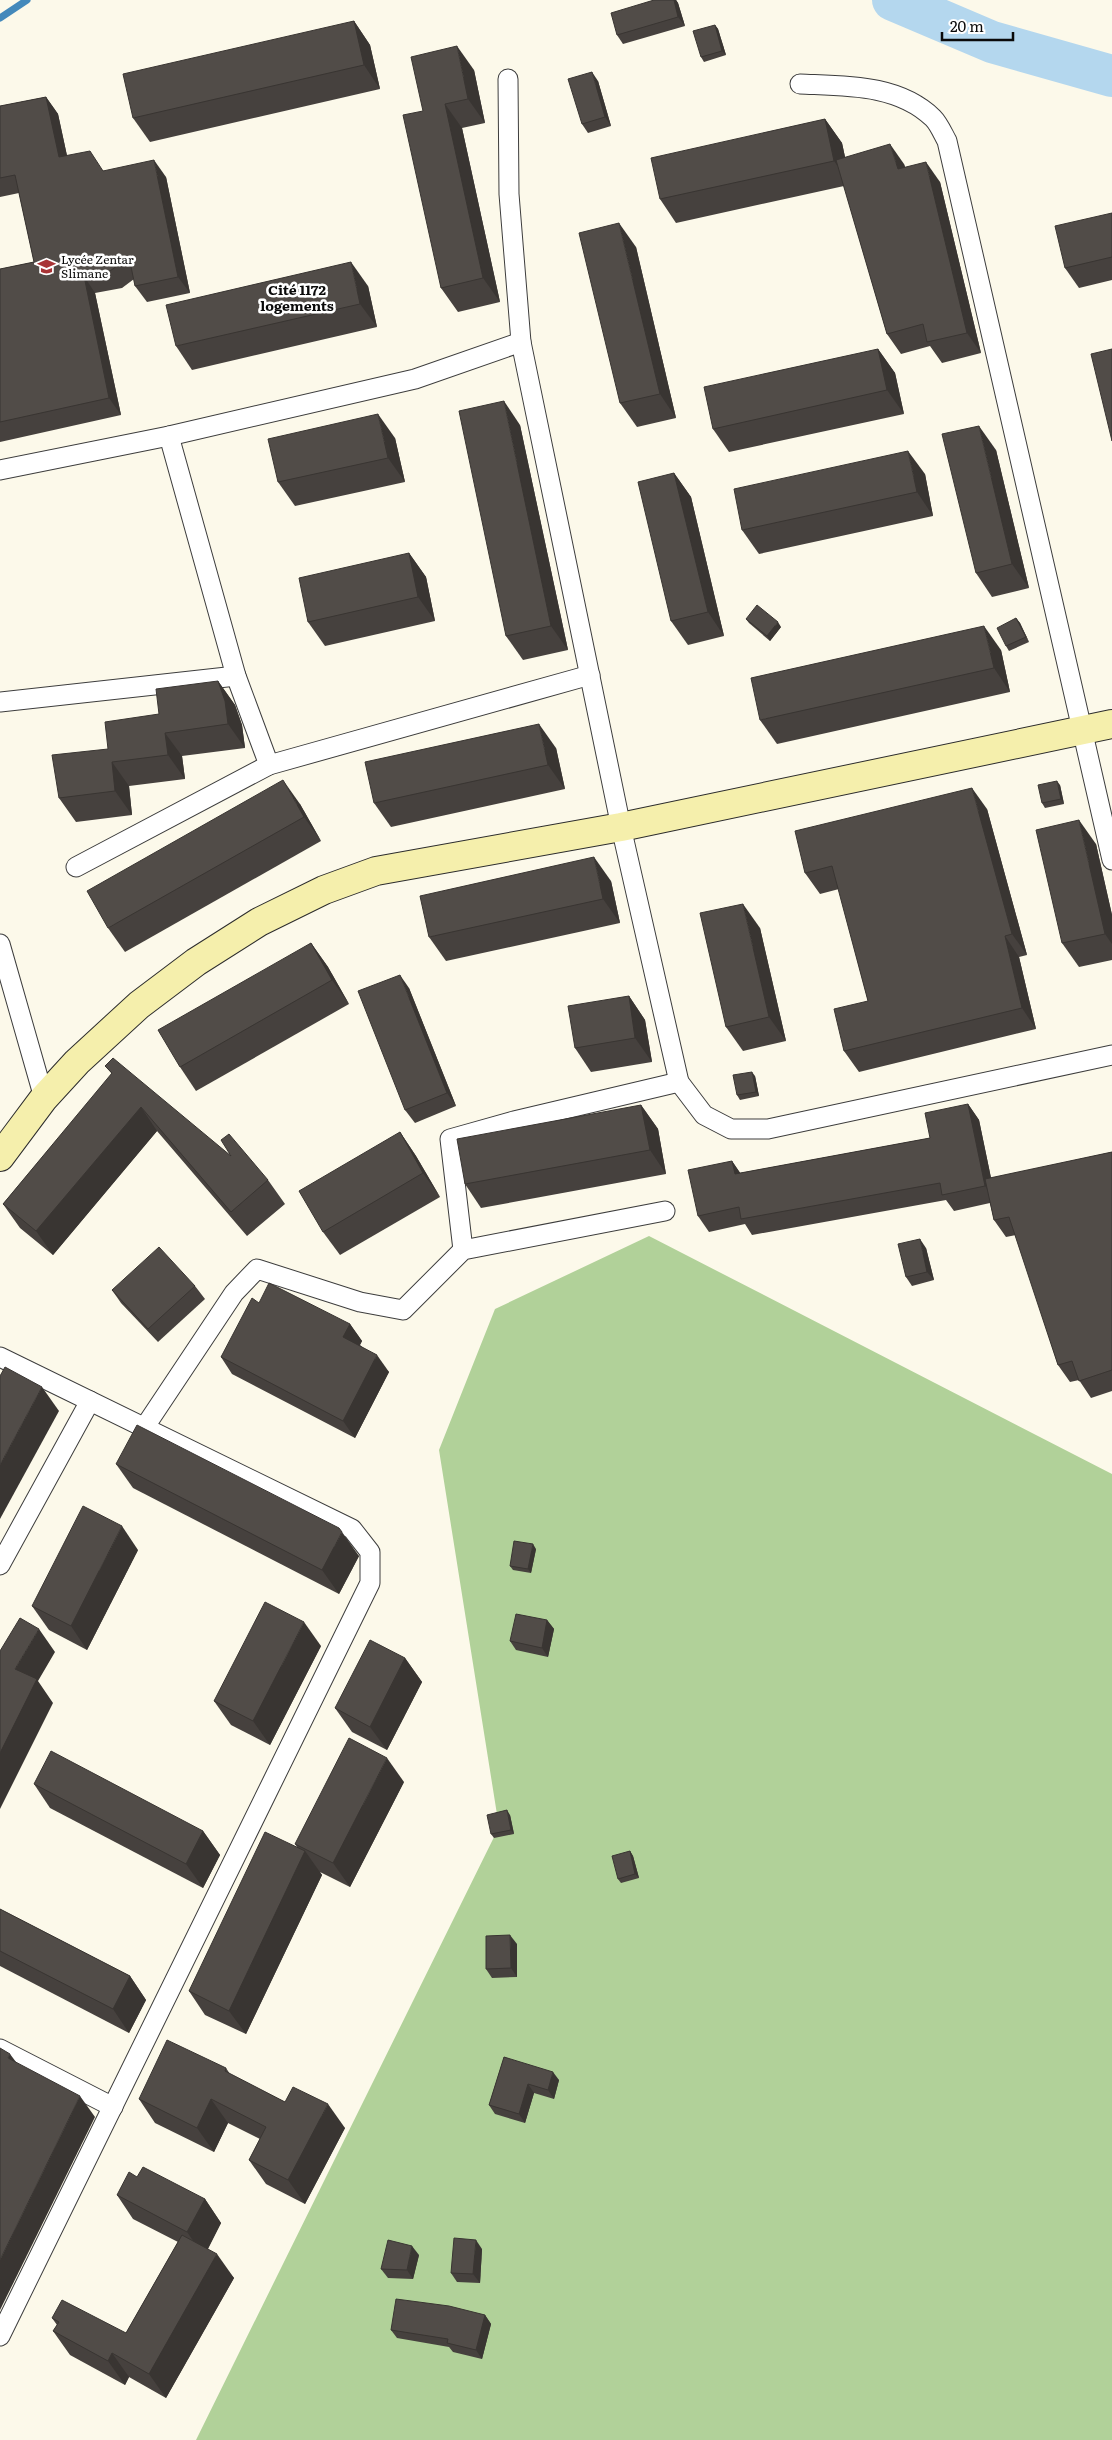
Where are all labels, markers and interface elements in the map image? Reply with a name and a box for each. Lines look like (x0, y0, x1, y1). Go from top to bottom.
scale bar (942, 10, 1013, 42)
text: 20 m (950, 14, 984, 37)
place label: Lycée Zentar Slimane (61, 250, 134, 282)
school or university icon: Lycée Zentar Slimane (37, 257, 57, 277)
district label: Cité 1172 logements (260, 279, 334, 315)

